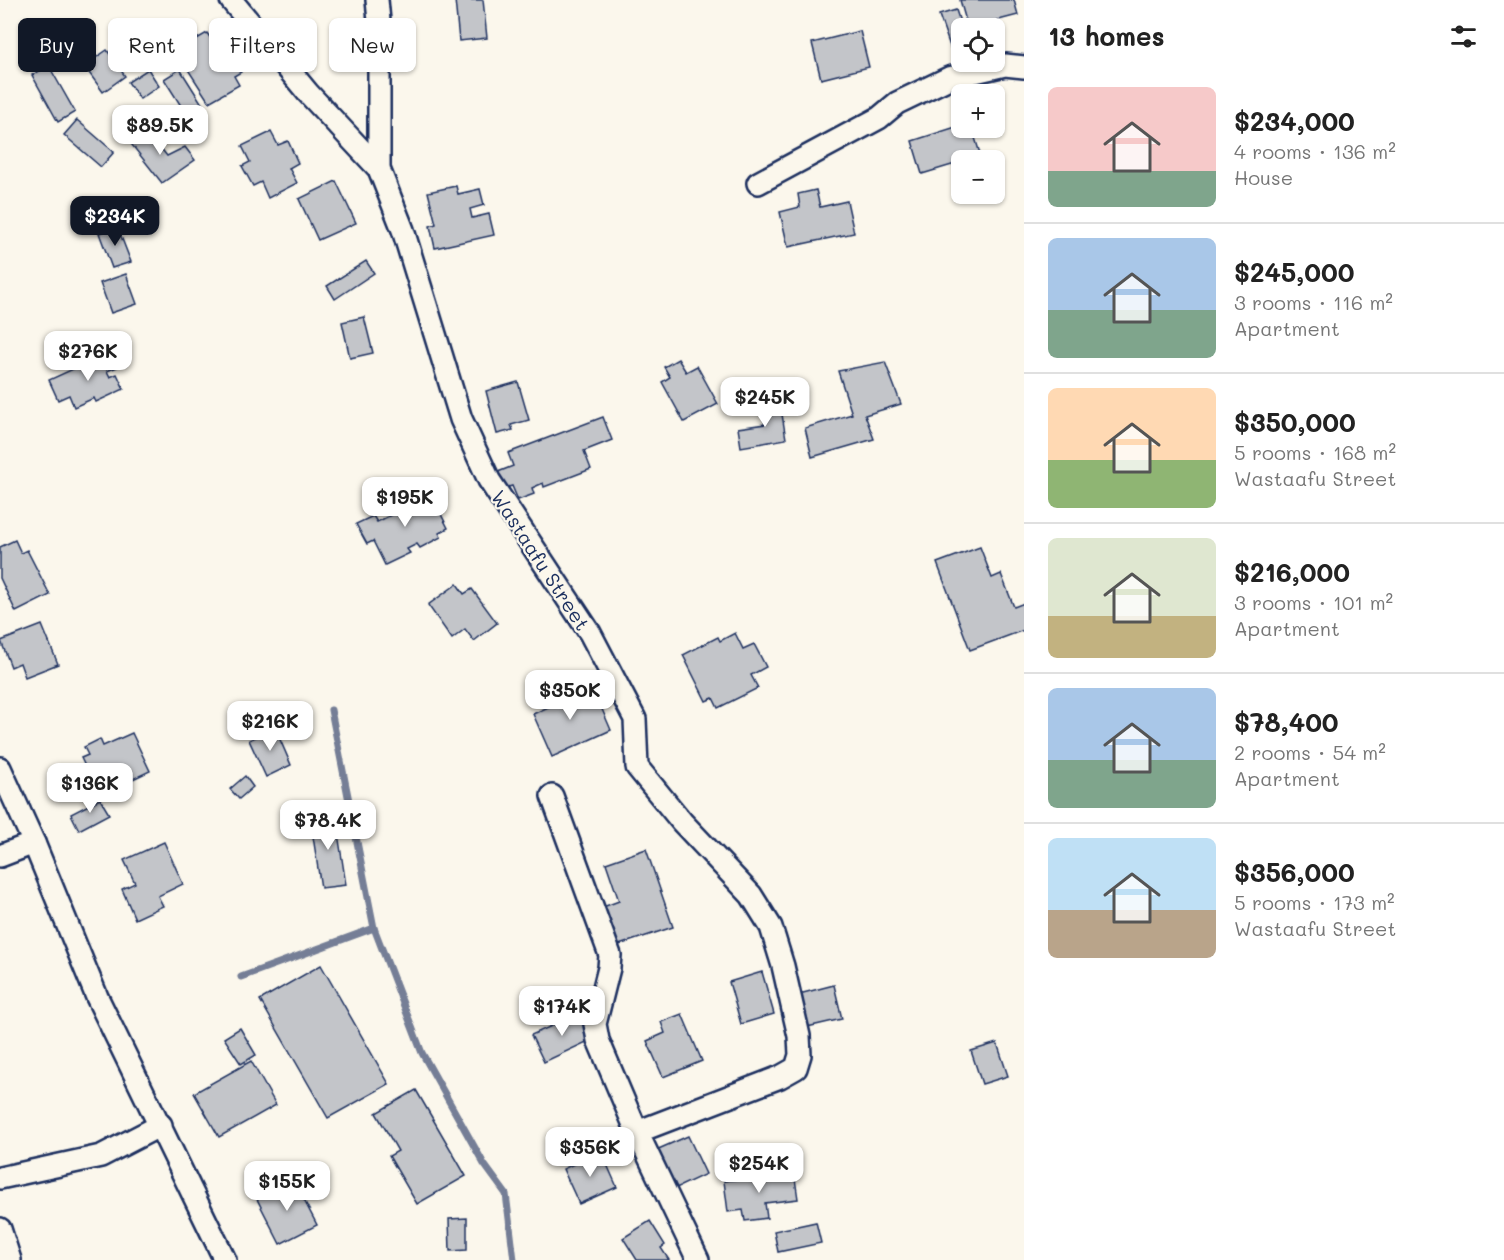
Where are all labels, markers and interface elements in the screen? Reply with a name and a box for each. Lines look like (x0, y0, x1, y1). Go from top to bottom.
chip: Buy (18, 18, 96, 72)
chip: Rent (108, 18, 197, 72)
chip: Filters (209, 18, 317, 72)
chip: New (329, 18, 416, 72)
map controls (951, 18, 1005, 204)
button: locate (951, 18, 1005, 72)
text: 13 homes (1048, 19, 1165, 53)
icon: filters (1447, 20, 1480, 53)
button: + (951, 84, 1005, 138)
text: $234,000 (1234, 104, 1355, 138)
pin: $89.5K (111, 105, 209, 156)
text: $89.5K (126, 111, 194, 137)
icon: home (1096, 111, 1168, 183)
text: 4 rooms · 136 m² (1234, 138, 1396, 164)
button: − (951, 150, 1005, 204)
text: House (1234, 164, 1293, 190)
pin: $234K (73, 196, 157, 247)
text: $234K (84, 202, 146, 228)
text: $245,000 (1234, 255, 1354, 289)
icon: home (1096, 262, 1168, 334)
text: 3 rooms · 116 m² (1234, 289, 1393, 315)
text: Apartment (1234, 315, 1340, 341)
pin: $276K (46, 331, 130, 382)
text: $276K (58, 337, 118, 363)
pin: $245K (723, 377, 807, 428)
text: $245K (734, 383, 796, 409)
text: $350,000 (1234, 405, 1356, 439)
icon: home (1096, 412, 1168, 484)
text: 5 rooms · 168 m² (1234, 439, 1396, 465)
text: Wastaafu Street (1234, 465, 1396, 491)
pin: $195K (363, 477, 447, 528)
text: $195K (376, 483, 434, 509)
street label: Wastaafu Street (486, 485, 596, 635)
text: $216,000 (1234, 555, 1350, 589)
icon: home (1096, 562, 1168, 634)
text: 3 rooms · 101 m² (1234, 589, 1393, 615)
text: Apartment (1234, 615, 1340, 641)
pin: $350K (528, 670, 612, 721)
text: $350K (539, 676, 601, 702)
pin: $216K (228, 701, 312, 752)
text: $78,400 (1234, 705, 1339, 739)
text: $216K (241, 707, 299, 733)
icon: home (1096, 712, 1168, 784)
text: 2 rooms · 54 m² (1234, 739, 1386, 765)
pin: $136K (48, 763, 132, 814)
text: Apartment (1234, 765, 1340, 791)
text: $136K (61, 769, 119, 795)
pin: $78.4K (279, 800, 377, 851)
text: $78.4K (294, 806, 362, 832)
text: $356,000 (1234, 855, 1355, 889)
icon: home (1096, 862, 1168, 934)
text: 5 rooms · 173 m² (1234, 889, 1395, 915)
text: Wastaafu Street (1234, 915, 1396, 941)
pin: $174K (520, 986, 604, 1037)
text: $174K (533, 992, 591, 1018)
pin: $356K (548, 1127, 632, 1178)
text: $356K (559, 1133, 621, 1159)
pin: $254K (717, 1143, 801, 1194)
text: $254K (728, 1149, 790, 1175)
pin: $155K (245, 1161, 329, 1212)
text: $155K (258, 1167, 316, 1193)

